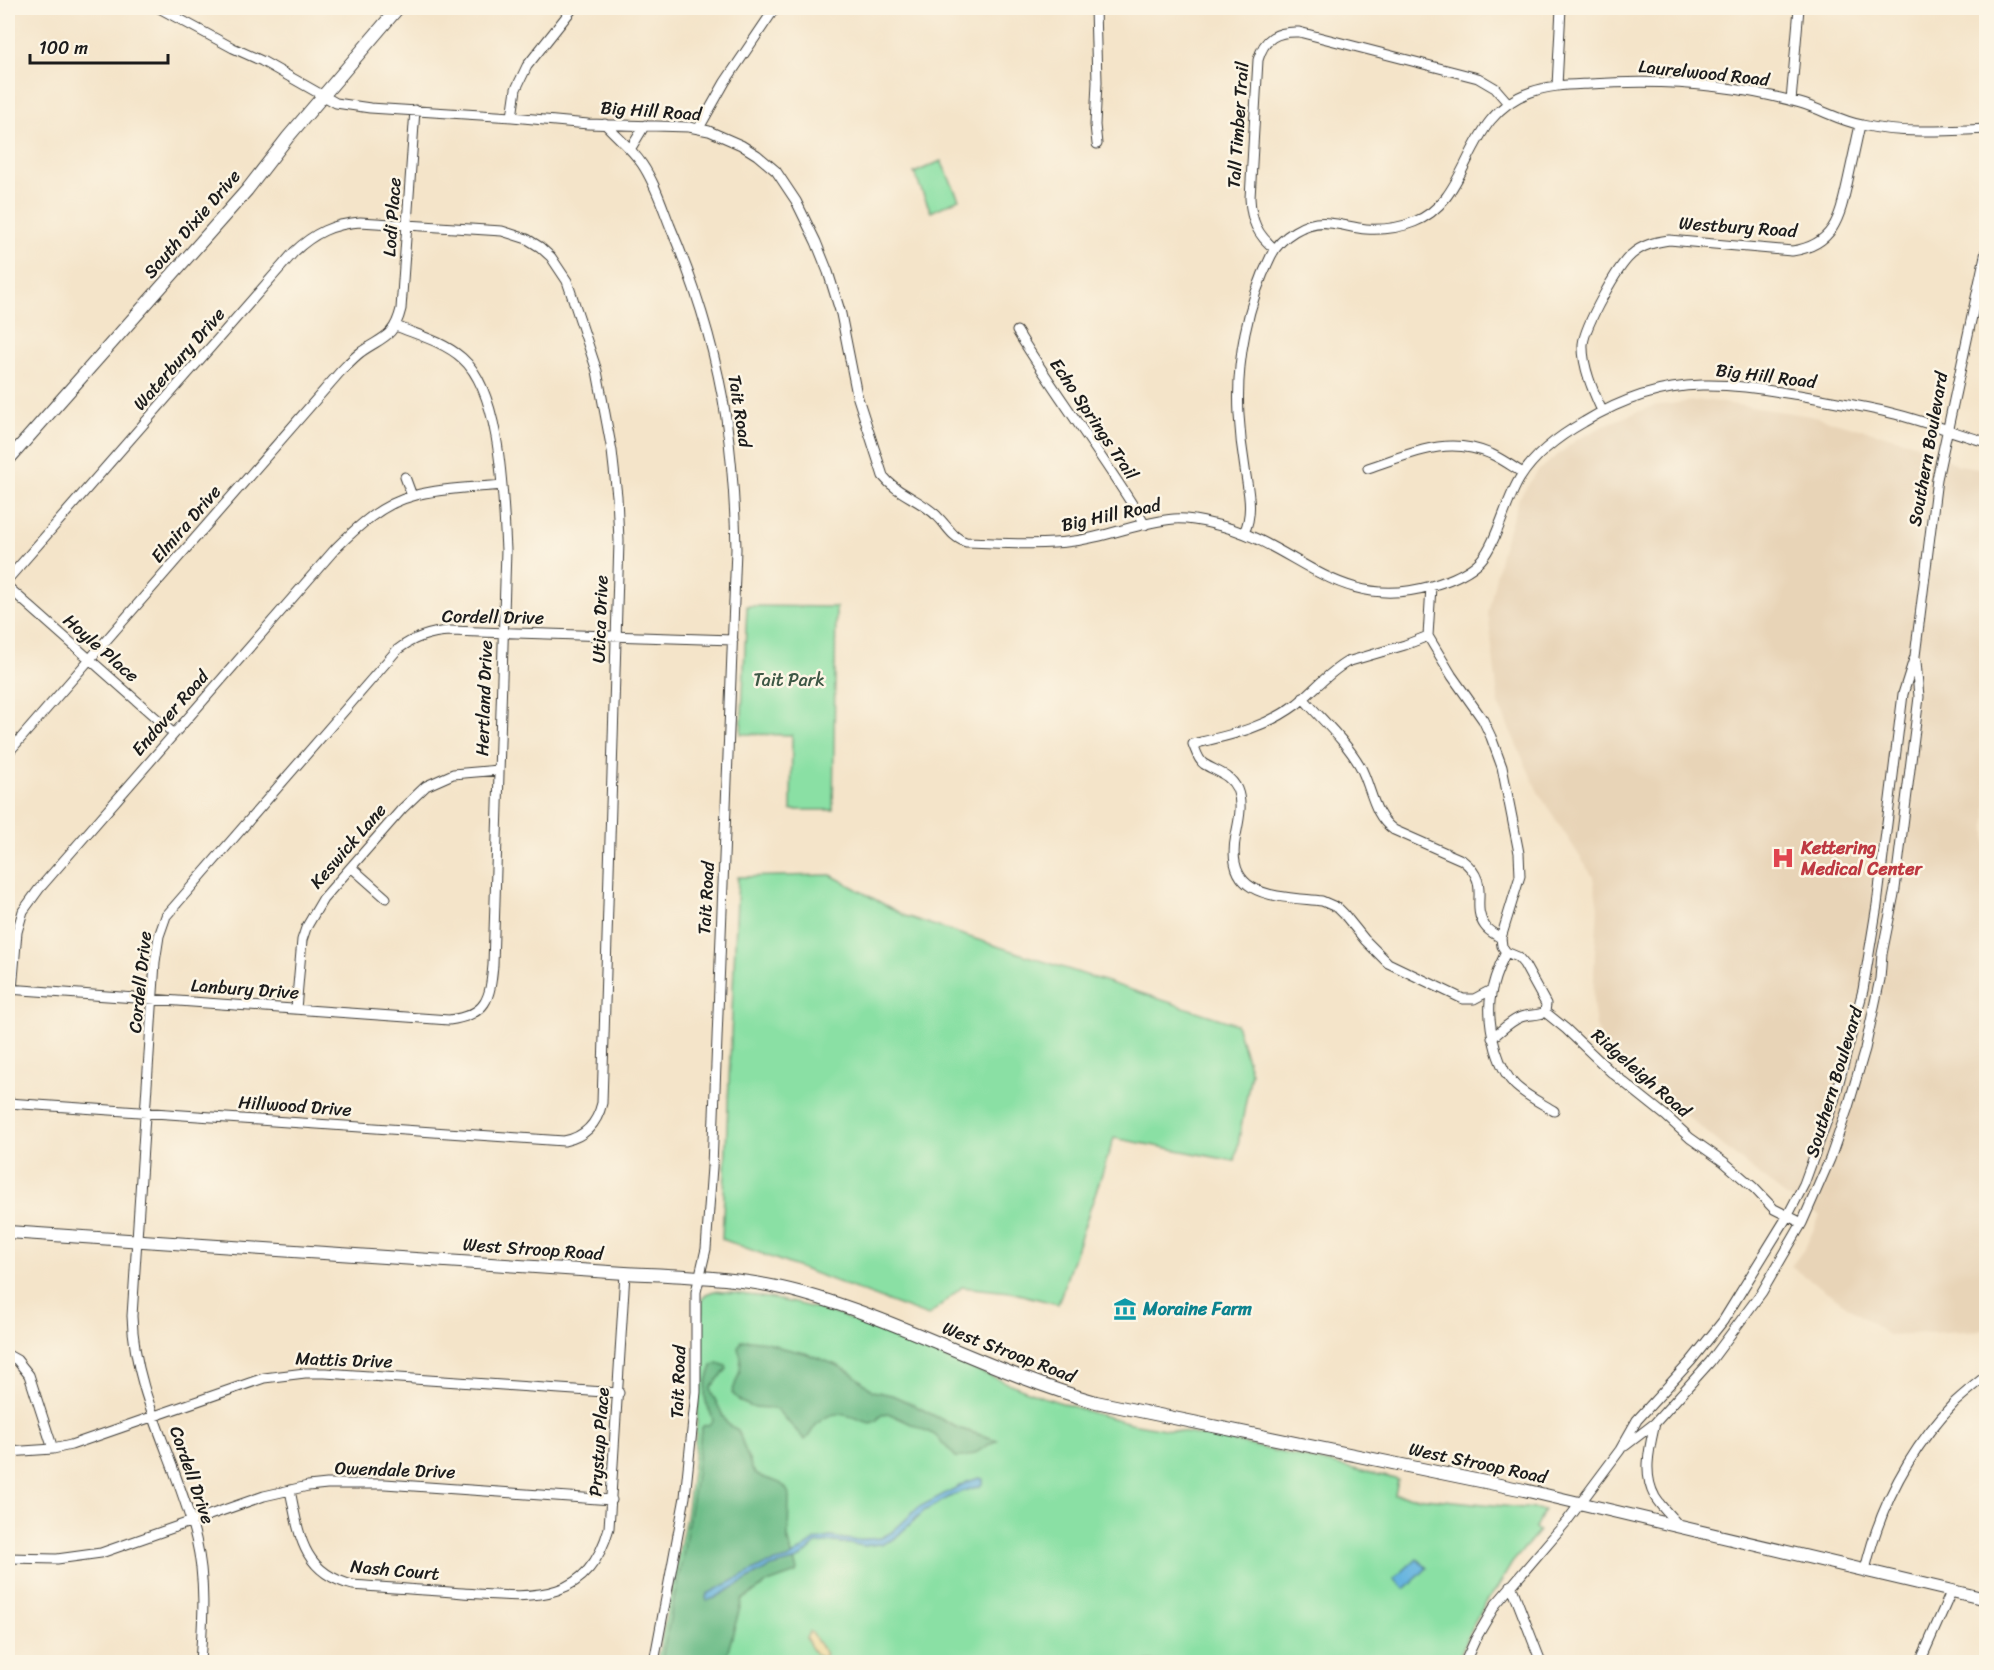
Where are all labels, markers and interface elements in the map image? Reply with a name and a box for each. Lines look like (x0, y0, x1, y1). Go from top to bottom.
scale bar (30, 27, 168, 65)
text: 100 m (39, 32, 88, 64)
street label: Laurelwood Road (1637, 50, 1773, 96)
street label: Tall Timber Trail (1218, 60, 1258, 189)
street label: Big Hill Road (600, 92, 704, 131)
street label: South Dixie Drive (135, 162, 249, 286)
street label: Lodi Place (373, 176, 411, 258)
street label: Westbury Road (1678, 207, 1800, 247)
street label: Waterbury Drive (125, 300, 233, 418)
street label: Echo Springs Trail (1041, 351, 1147, 488)
street label: Big Hill Road (1714, 354, 1820, 398)
street label: Southern Boulevard (1899, 368, 1958, 529)
street label: Tait Road (718, 372, 762, 451)
street label: Elmira Drive (143, 477, 229, 571)
street label: Big Hill Road (1058, 489, 1165, 541)
street label: Utica Drive (582, 574, 618, 664)
street label: Cordell Drive (442, 600, 544, 634)
street label: Hoyle Place (55, 605, 147, 691)
street label: Hertland Drive (466, 639, 502, 757)
street label: Endover Road (123, 661, 218, 764)
park label: Tait Park (753, 664, 825, 696)
street label: Keswick Lane (301, 796, 395, 896)
place label: Kettering Medical Center (1800, 832, 1924, 885)
hospital icon: Kettering Medical Center (1770, 845, 1796, 871)
street label: Tait Road (688, 859, 724, 935)
street label: Cordell Drive (119, 930, 161, 1034)
street label: Lanbury Drive (190, 969, 300, 1009)
street label: Southern Boulevard (1796, 1001, 1873, 1161)
street label: Ridgeleigh Road (1584, 1020, 1700, 1127)
street label: Hillwood Drive (237, 1086, 353, 1126)
street label: West Stroop Road (462, 1228, 606, 1270)
place label: Moraine Farm (1142, 1293, 1252, 1325)
museum icon: Moraine Farm (1112, 1296, 1138, 1322)
street label: West Stroop Road (938, 1312, 1082, 1393)
street label: Mattis Drive (295, 1342, 393, 1378)
street label: Tait Road (661, 1343, 695, 1419)
street label: Prystup Place (579, 1386, 619, 1498)
street label: Cordell Drive (160, 1421, 224, 1529)
street label: West Stroop Road (1406, 1433, 1552, 1494)
street label: Owendale Drive (334, 1452, 456, 1488)
street label: Nash Court (349, 1550, 441, 1590)

